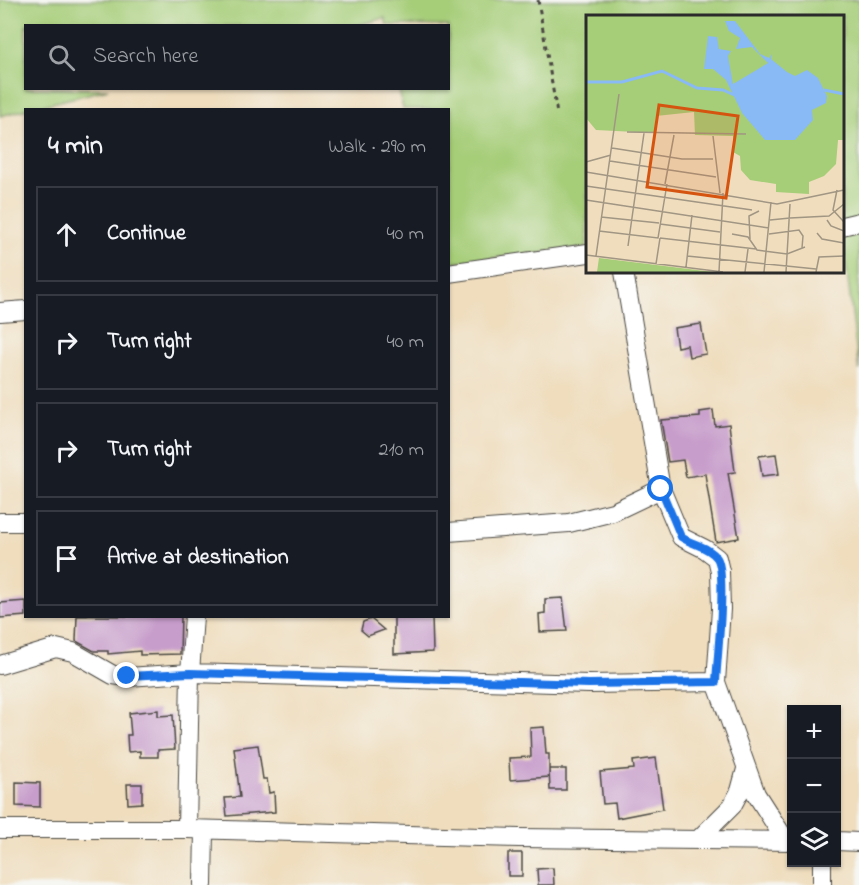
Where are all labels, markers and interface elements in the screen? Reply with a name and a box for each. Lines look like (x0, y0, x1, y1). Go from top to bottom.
inset map (586, 15, 844, 273)
search box (24, 24, 450, 90)
icon: search (45, 41, 78, 74)
text: Search here (93, 41, 198, 73)
text: 4 min (48, 128, 103, 166)
text: Walk · 290 m (328, 133, 426, 162)
icon: ahead (50, 218, 83, 251)
text: Continue (107, 218, 186, 250)
text: 40 m (387, 220, 424, 249)
icon: right (50, 326, 83, 359)
text: Turn right (107, 326, 192, 358)
text: 40 m (387, 328, 424, 357)
icon: right (50, 434, 83, 467)
text: Turn right (107, 434, 192, 466)
text: 210 m (379, 436, 424, 465)
route start (647, 475, 673, 501)
icon: arrive (50, 542, 83, 575)
text: Arrive at destination (107, 542, 289, 574)
route end (113, 662, 139, 688)
map controls (787, 705, 841, 867)
button: + (787, 705, 841, 759)
button: − (787, 759, 841, 813)
button: layers (787, 813, 841, 867)

